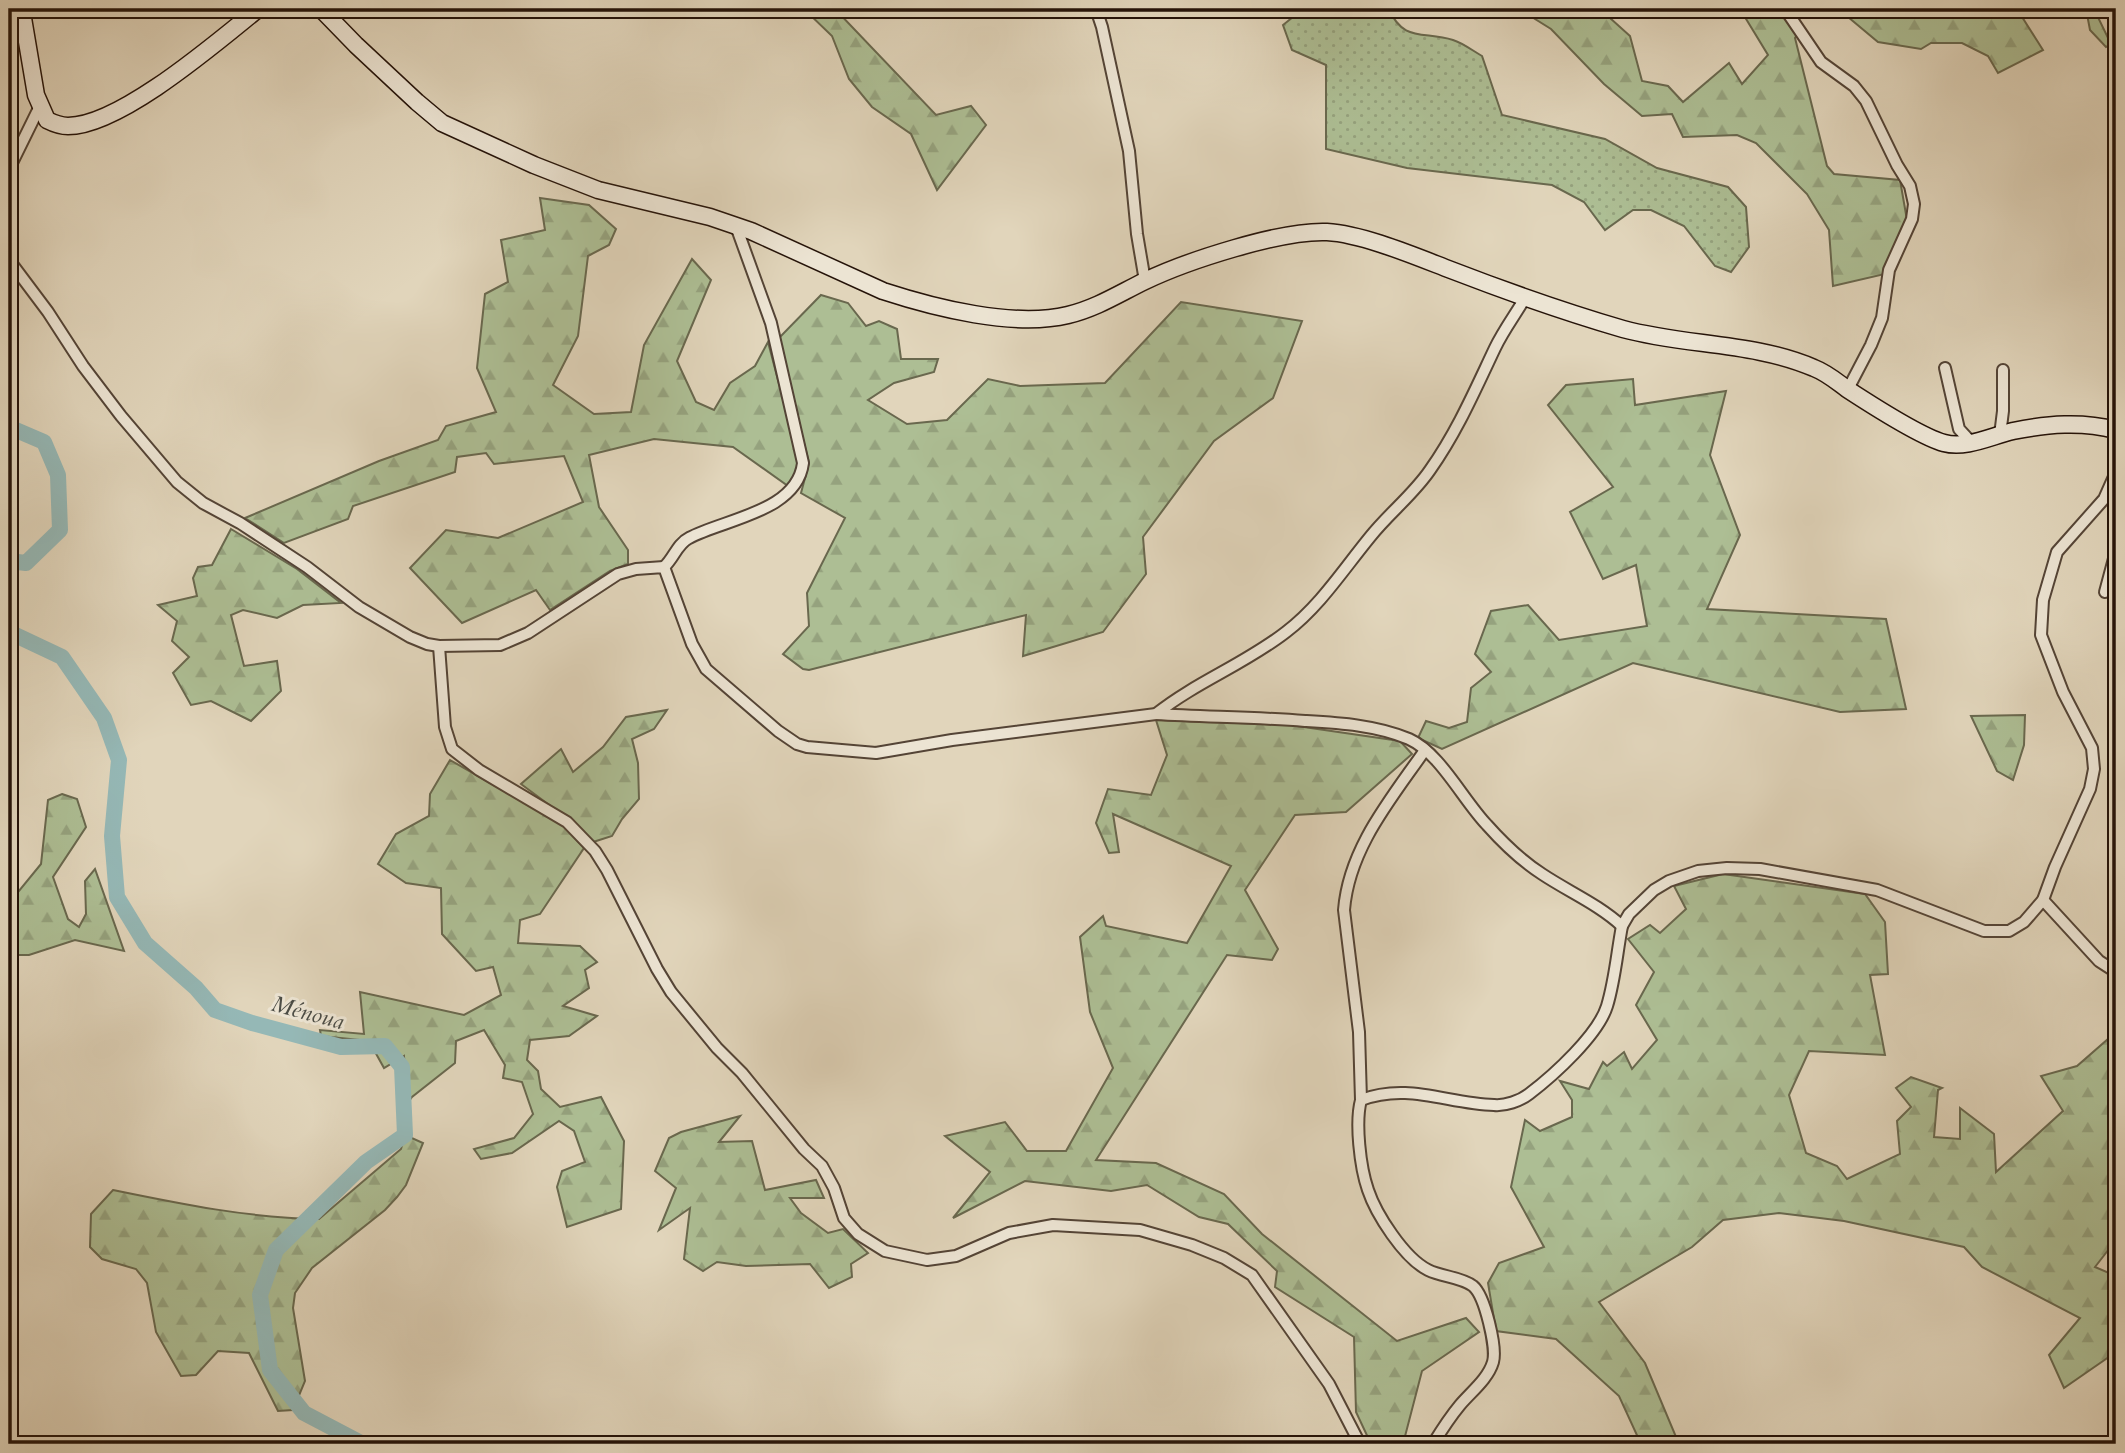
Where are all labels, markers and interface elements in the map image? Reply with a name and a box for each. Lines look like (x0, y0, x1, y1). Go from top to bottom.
water label: Ménoua (268, 988, 348, 1037)

